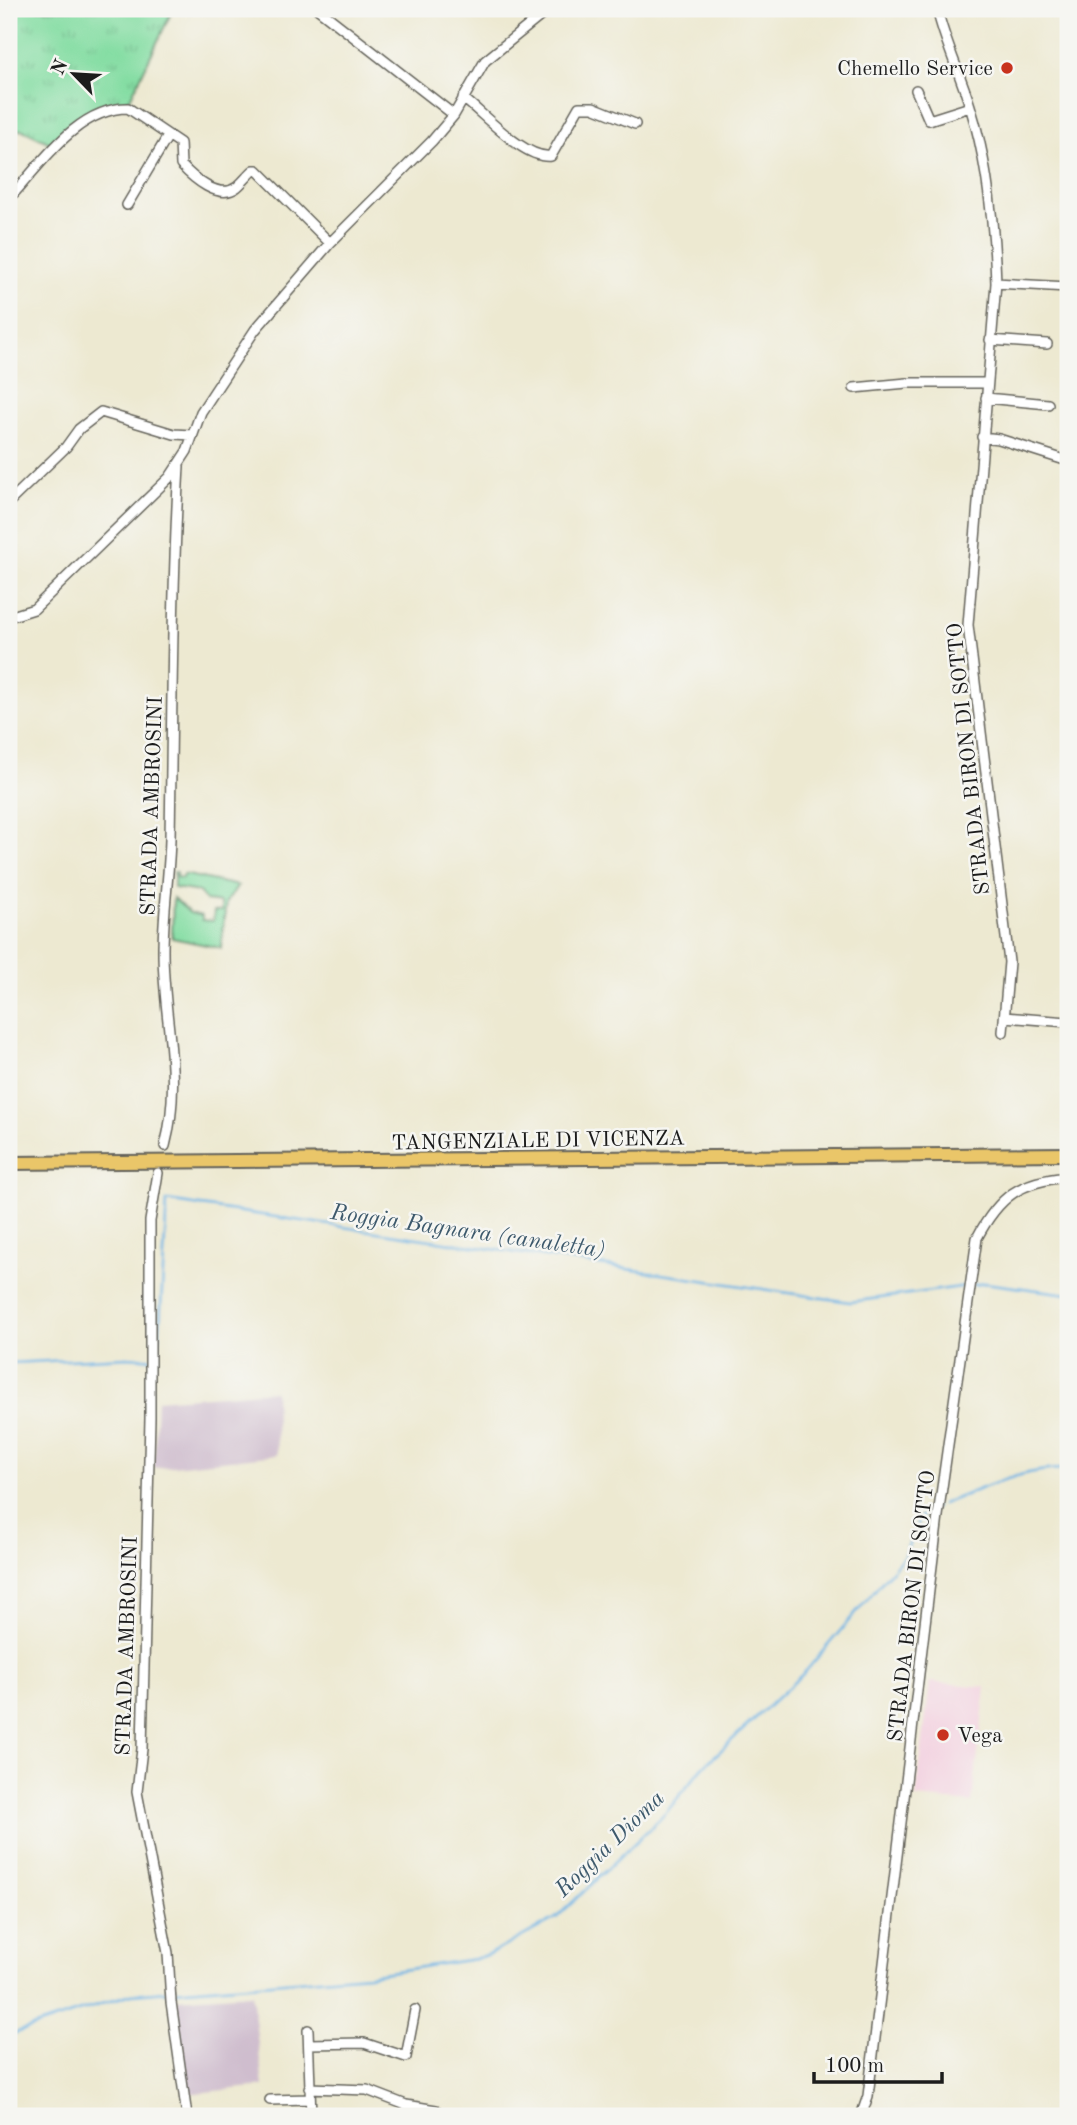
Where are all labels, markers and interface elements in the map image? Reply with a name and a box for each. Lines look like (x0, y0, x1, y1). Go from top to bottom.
north arrow (38, 38, 108, 108)
text: N (49, 57, 73, 78)
place label: Chemello Service (837, 59, 993, 80)
marker: Chemello Service (999, 60, 1015, 76)
street label: STRADA BIRON DI SOTTO (945, 622, 994, 896)
street label: STRADA AMBROSINI (138, 696, 167, 916)
street label: TANGENZIALE DI VICENZA (391, 1128, 685, 1155)
water label: Roggia Bagnara (canaletta) (328, 1201, 606, 1263)
street label: STRADA BIRON DI SOTTO (885, 1469, 940, 1743)
street label: STRADA AMBROSINI (113, 1536, 142, 1756)
place label: Vega (957, 1726, 1003, 1747)
marker: Vega (935, 1727, 951, 1743)
water label: Roggia Dioma (550, 1786, 670, 1903)
scale bar (814, 2041, 942, 2085)
text: 100 m (825, 2056, 884, 2077)

